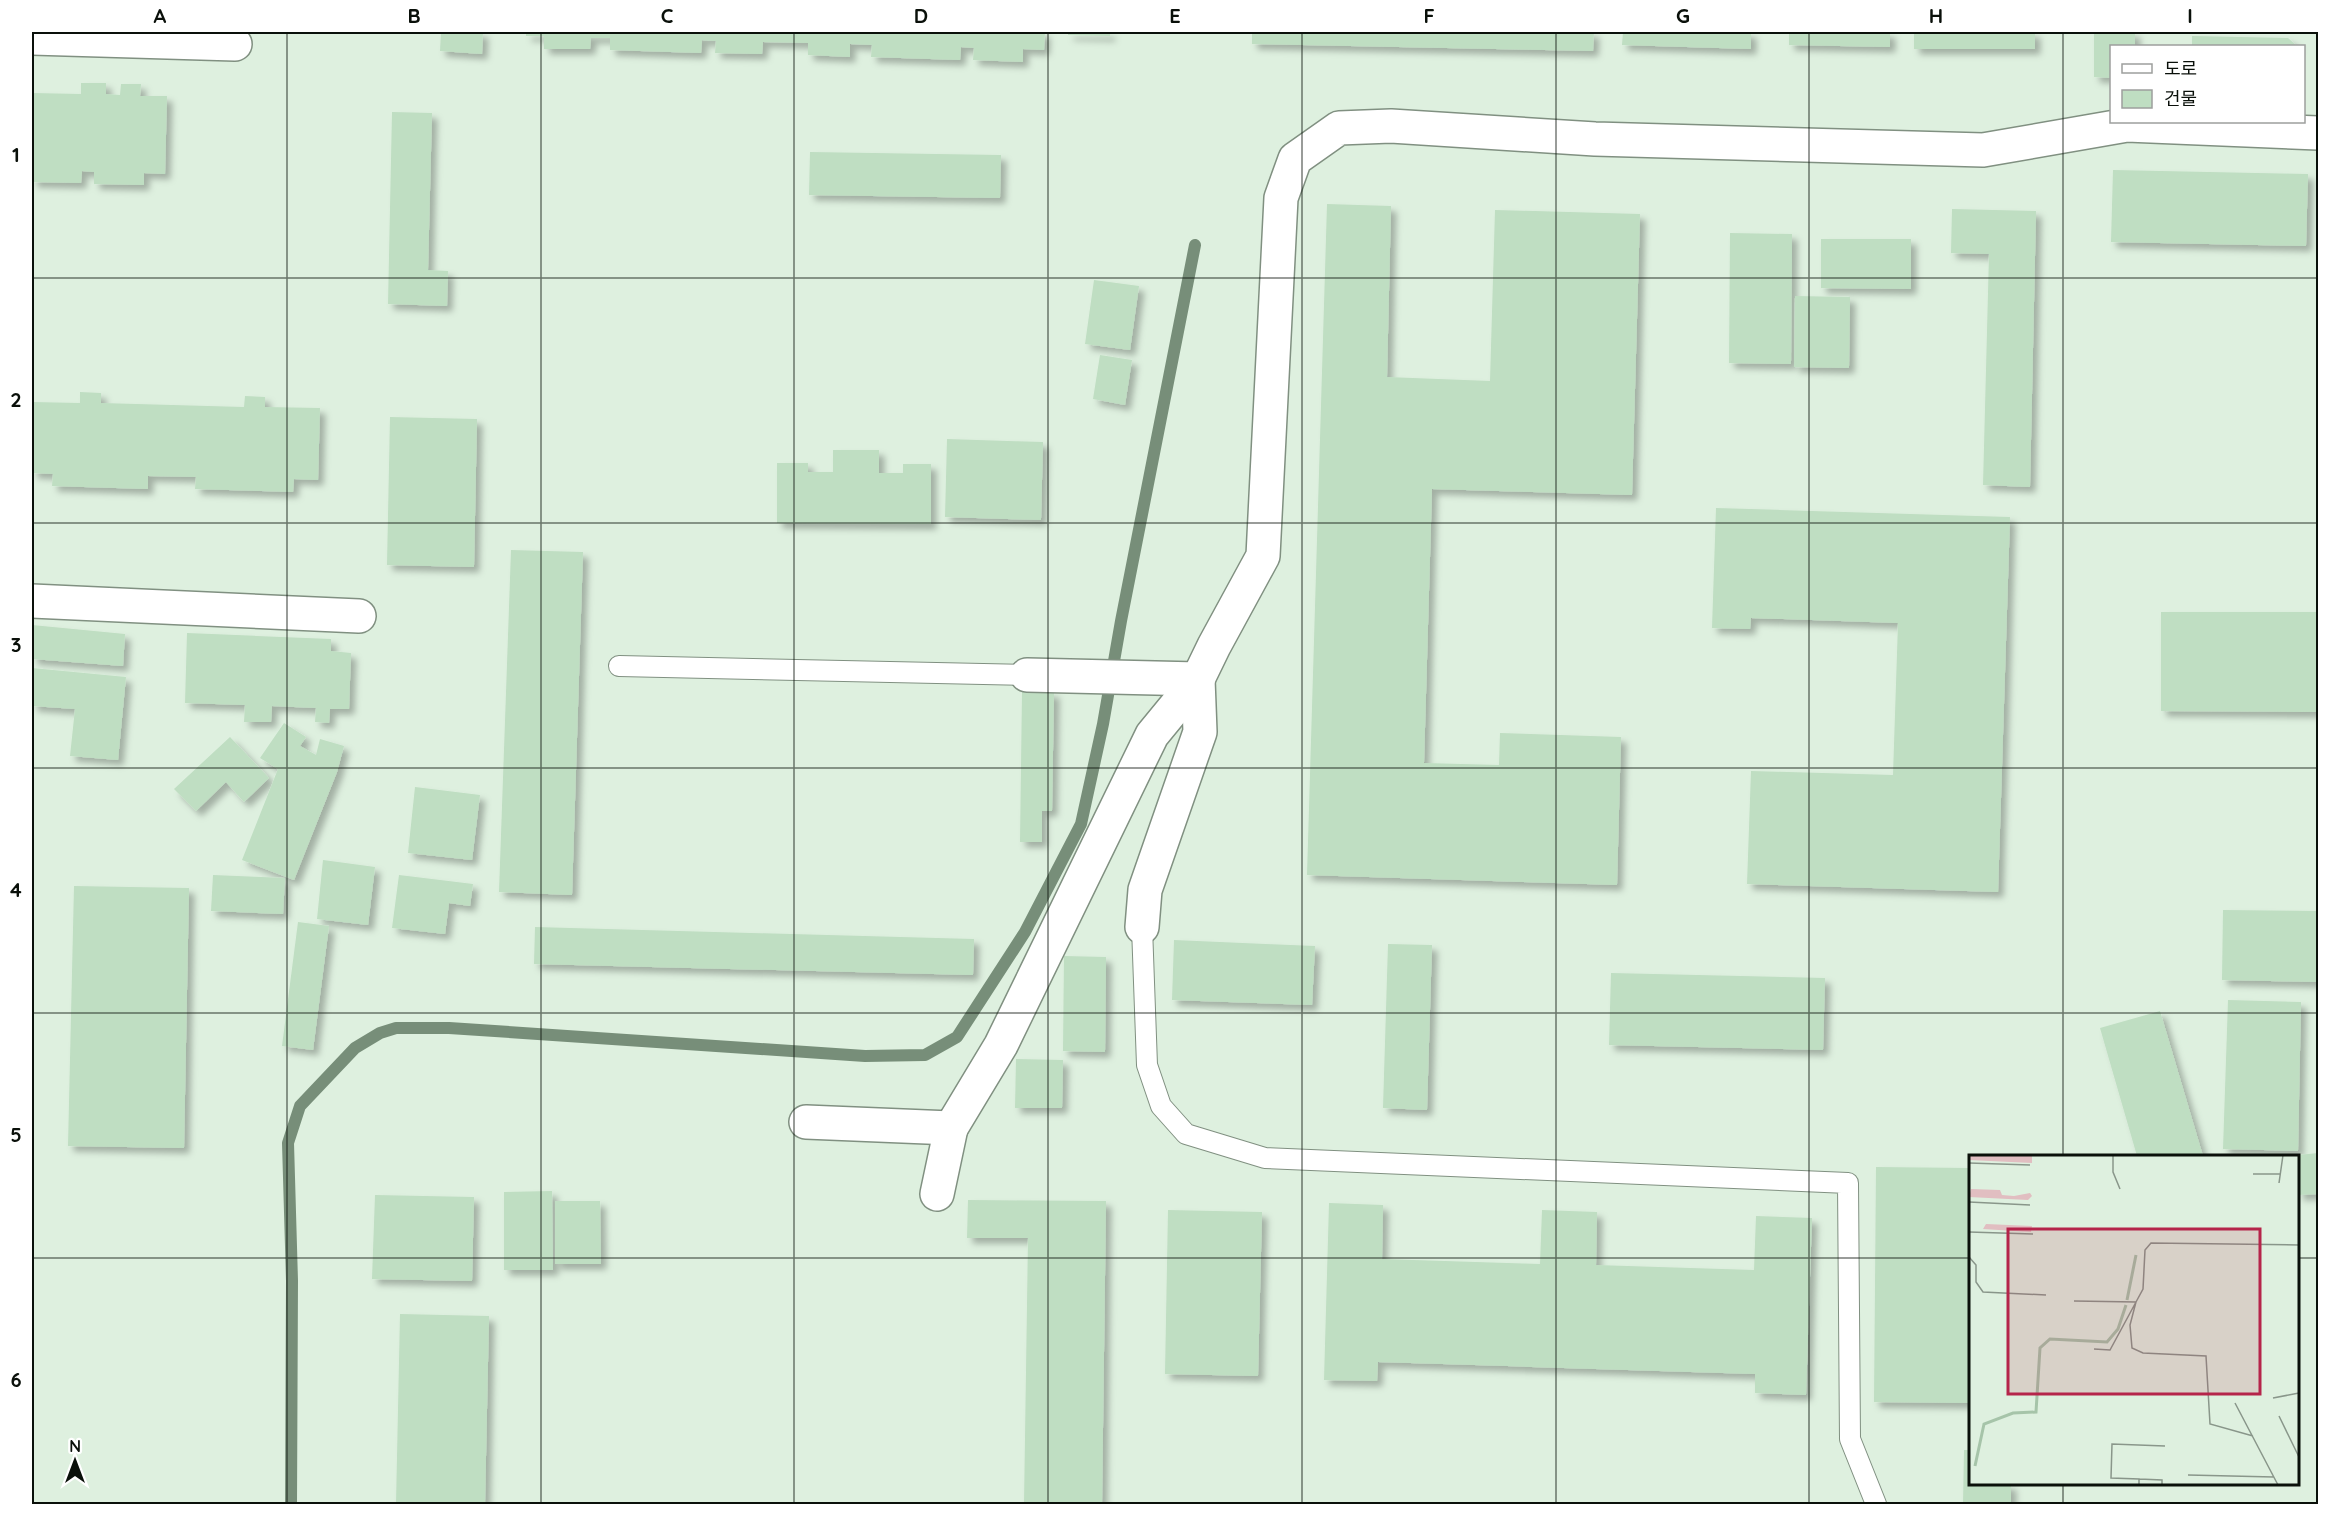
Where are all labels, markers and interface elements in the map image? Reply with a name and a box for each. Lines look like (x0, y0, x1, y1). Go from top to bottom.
text: A (154, 3, 167, 28)
text: B (407, 3, 421, 28)
text: C (661, 3, 674, 28)
text: D (914, 3, 928, 28)
text: E (1169, 3, 1181, 28)
text: F (1423, 3, 1435, 28)
text: G (1676, 3, 1690, 28)
text: H (1929, 3, 1943, 28)
text: I (2187, 3, 2193, 28)
legend (2110, 45, 2305, 123)
text: 도로 (2164, 57, 2197, 80)
text: 건물 (2164, 87, 2197, 110)
text: 1 (12, 142, 20, 167)
text: 2 (10, 387, 22, 412)
text: 3 (11, 632, 21, 657)
text: 4 (10, 877, 22, 902)
text: 5 (10, 1122, 22, 1147)
inset map (1969, 1155, 2299, 1485)
text: 6 (10, 1367, 22, 1392)
north arrow (45, 1431, 105, 1491)
text: N (69, 1436, 81, 1456)

